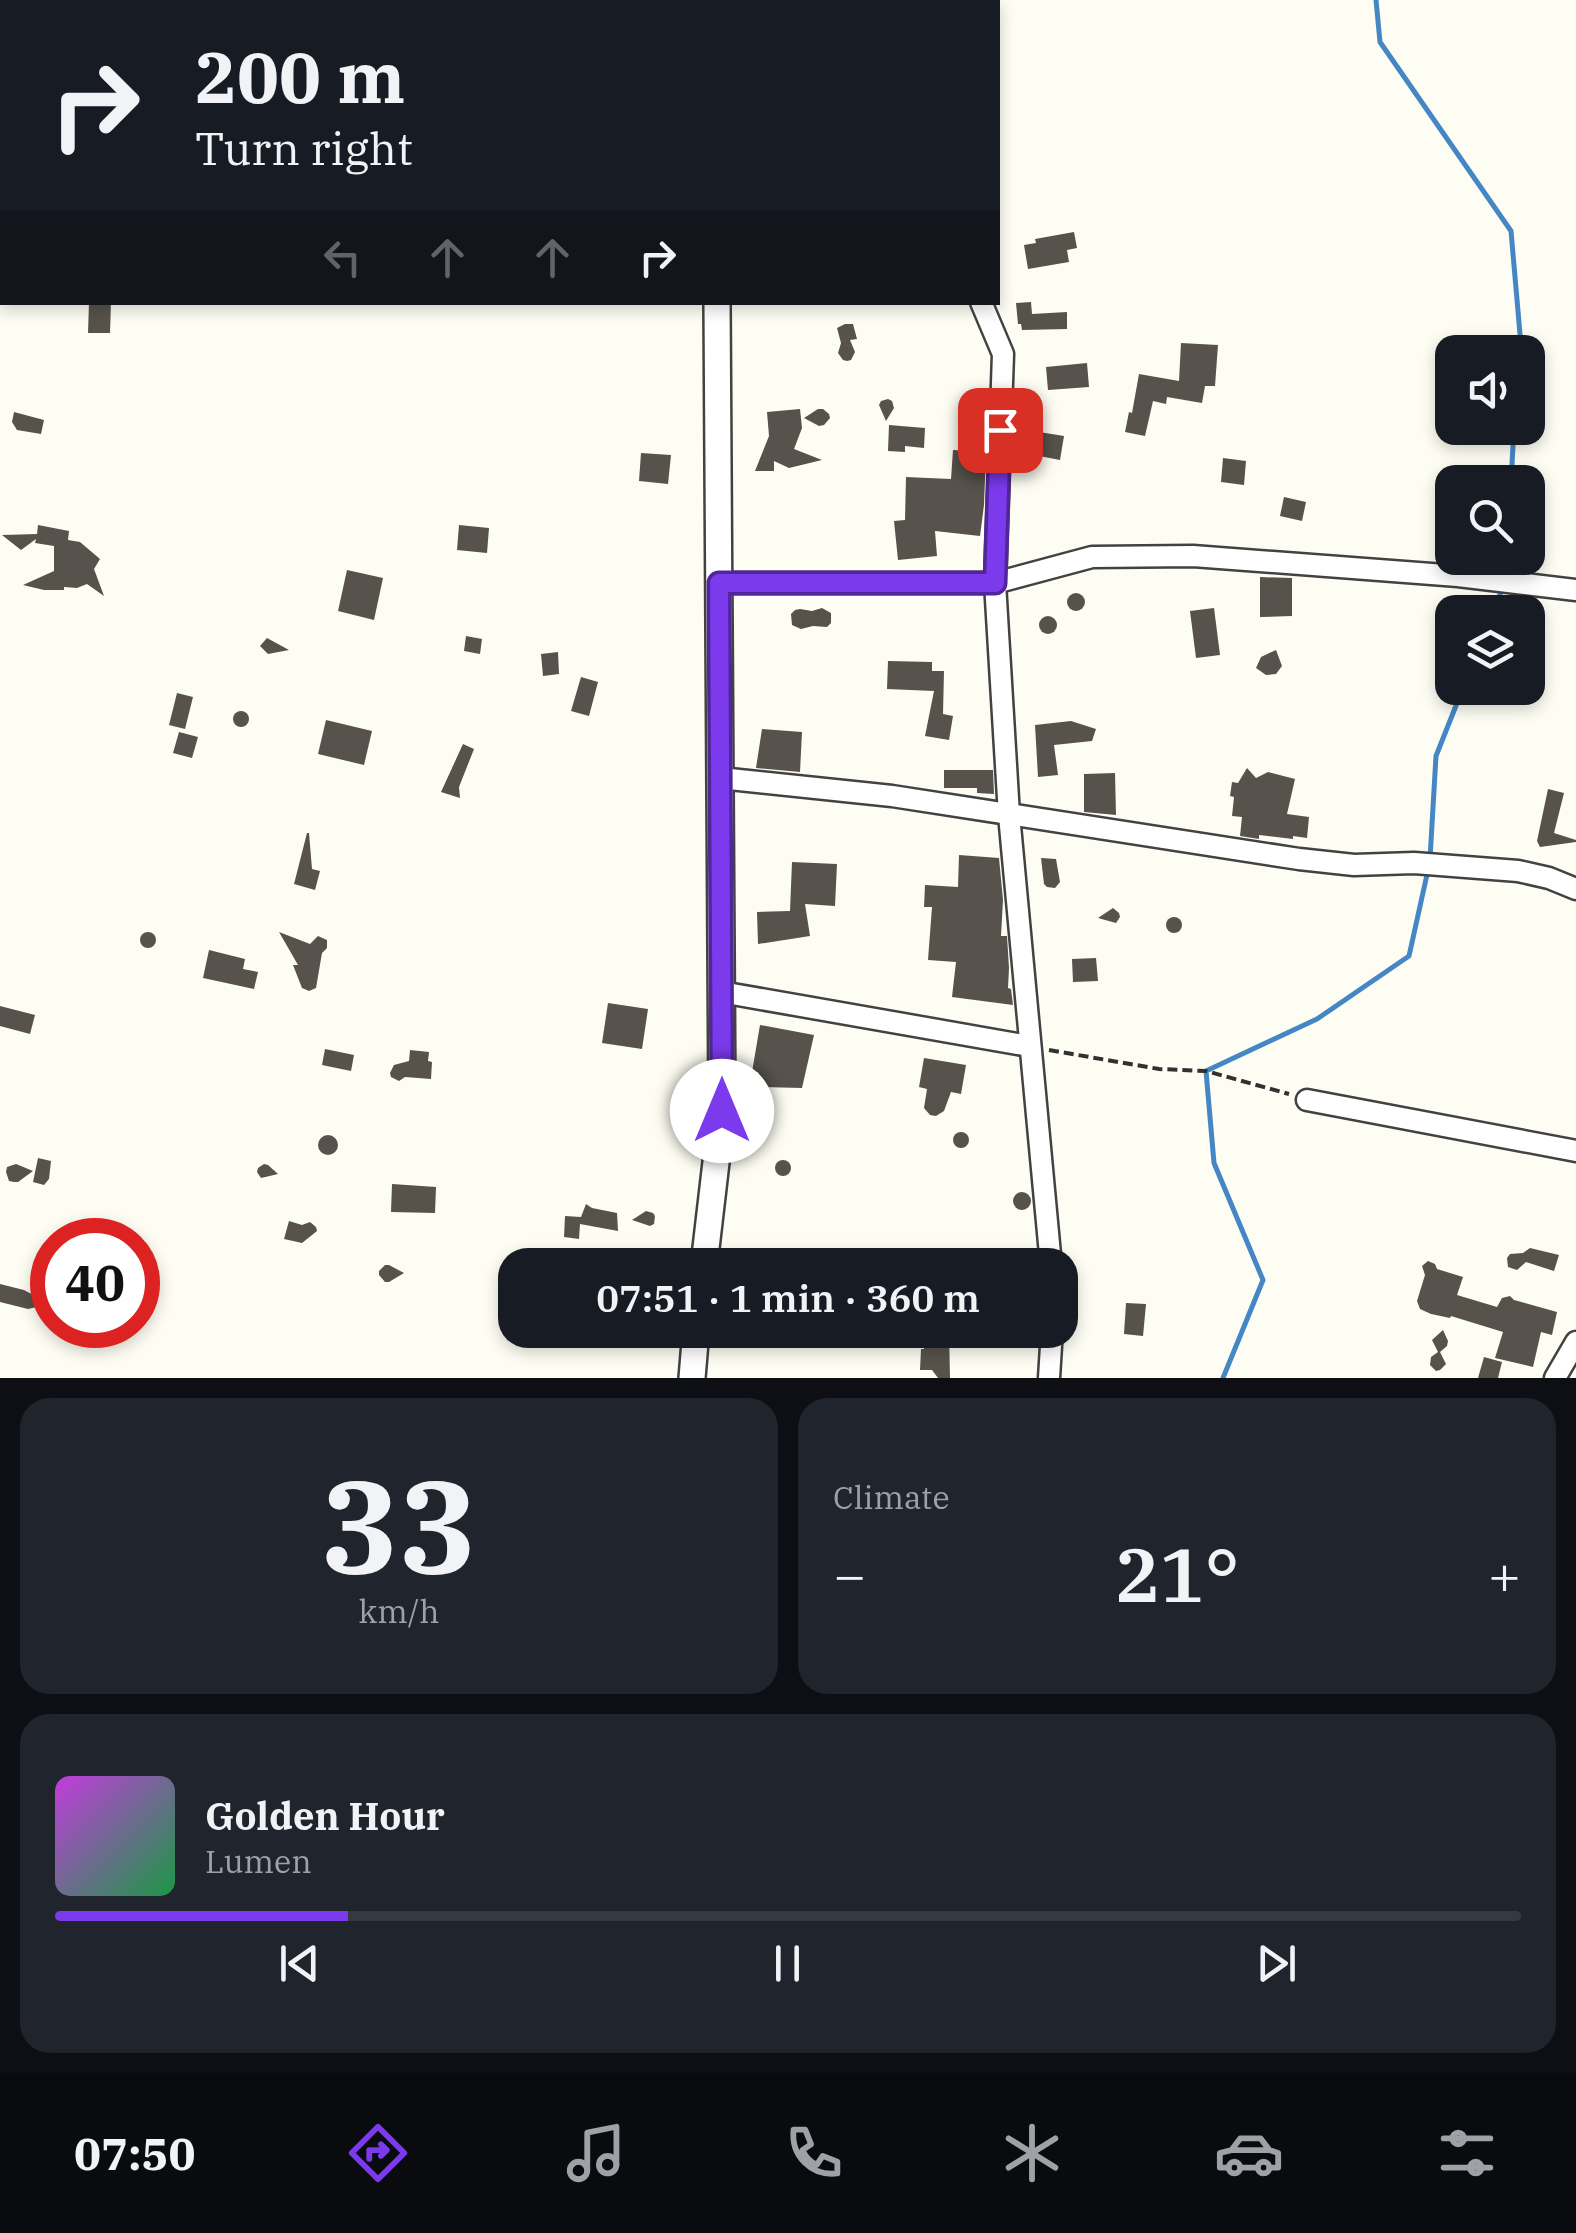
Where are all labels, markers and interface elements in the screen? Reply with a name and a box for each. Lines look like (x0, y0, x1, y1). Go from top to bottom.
text: 200 m (195, 31, 405, 122)
icon: right (30, 40, 160, 170)
text: Turn right (195, 119, 413, 177)
icon: left (315, 230, 370, 285)
icon: ahead (420, 230, 475, 285)
icon: ahead (525, 230, 580, 285)
icon: right (630, 230, 685, 285)
map controls (1435, 335, 1545, 705)
button: sound (1435, 335, 1545, 445)
pin (958, 388, 1043, 473)
icon: arrive (973, 403, 1028, 458)
button: search (1435, 465, 1545, 575)
button: layers (1435, 595, 1545, 705)
position arrow (670, 1059, 774, 1163)
speed limit sign: 40 (30, 1218, 160, 1348)
text: 07:51 · 1 min · 360 m (596, 1273, 980, 1322)
text: 33 (321, 1440, 477, 1609)
text: Climate (833, 1476, 950, 1518)
text: 21° (1114, 1525, 1240, 1623)
text: − (833, 1539, 866, 1610)
text: + (1488, 1539, 1521, 1610)
text: km/h (359, 1590, 439, 1632)
text: Golden Hour (205, 1791, 445, 1840)
text: Lumen (205, 1840, 312, 1882)
icon: previous (272, 1936, 327, 1991)
icon: pause (760, 1936, 815, 1991)
icon: next (1249, 1936, 1304, 1991)
icon: directions (343, 2118, 413, 2188)
icon: music (561, 2118, 631, 2188)
icon: phone (779, 2118, 849, 2188)
icon: climate (997, 2118, 1067, 2188)
icon: car (1214, 2118, 1284, 2188)
icon: filters (1432, 2118, 1502, 2188)
text: 07:50 (74, 2124, 196, 2182)

